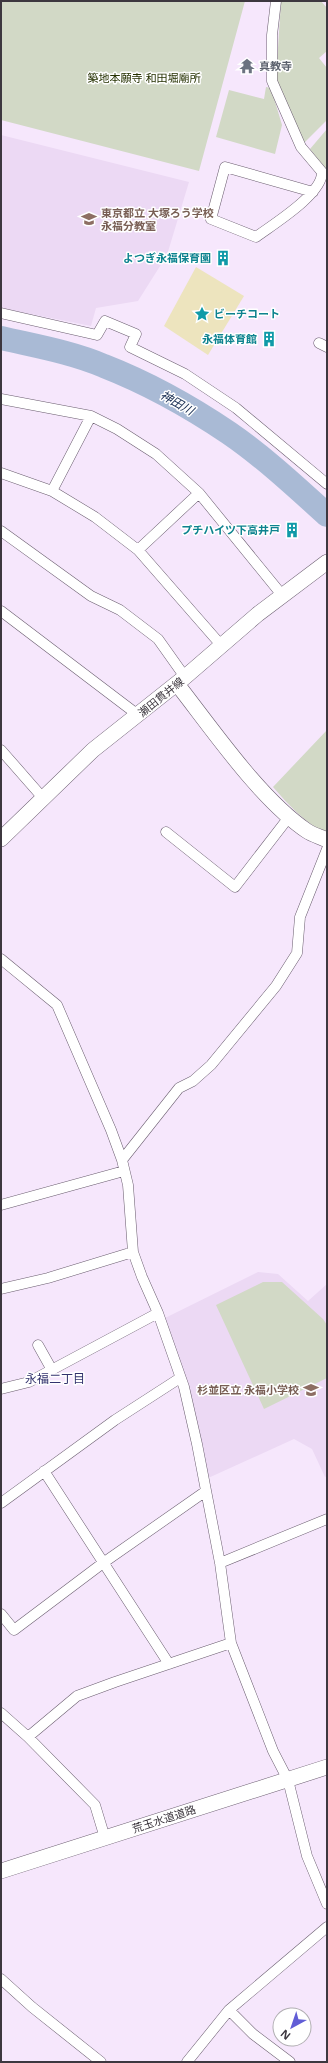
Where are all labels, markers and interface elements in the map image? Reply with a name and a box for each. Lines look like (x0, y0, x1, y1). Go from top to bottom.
temple icon: 真教寺 (238, 57, 256, 75)
place label: 真教寺 (259, 58, 292, 73)
park label: 築地本願寺 和田堀廟所 (88, 70, 201, 85)
place label: 東京都立 大塚ろう学校 永福分教室 (101, 205, 214, 233)
school or university icon: 東京都立 大塚ろう学校 永福分教室 (80, 210, 98, 228)
building icon: よつぎ永福保育園 (214, 249, 232, 267)
place label: よつぎ永福保育園 (123, 250, 211, 265)
place icon: ビーチコート (193, 305, 211, 323)
place label: ビーチコート (214, 306, 280, 321)
building icon: 永福体育館 (260, 330, 278, 348)
place label: 永福体育館 (202, 331, 257, 346)
water label: 神田川 (157, 386, 199, 420)
building icon: プチハイツ下高井戸 (283, 521, 301, 539)
place label: プチハイツ下高井戸 (181, 522, 280, 537)
street label: 瀬田貫井線 (135, 673, 187, 720)
district label: 永福二丁目 (25, 1370, 85, 1387)
school or university icon: 杉並区立 永福小学校 (302, 1381, 320, 1399)
place label: 杉並区立 永福小学校 (197, 1382, 299, 1397)
street label: 荒玉水道道路 (130, 1801, 198, 1836)
north arrow (272, 2007, 312, 2047)
text: N (277, 2026, 294, 2044)

